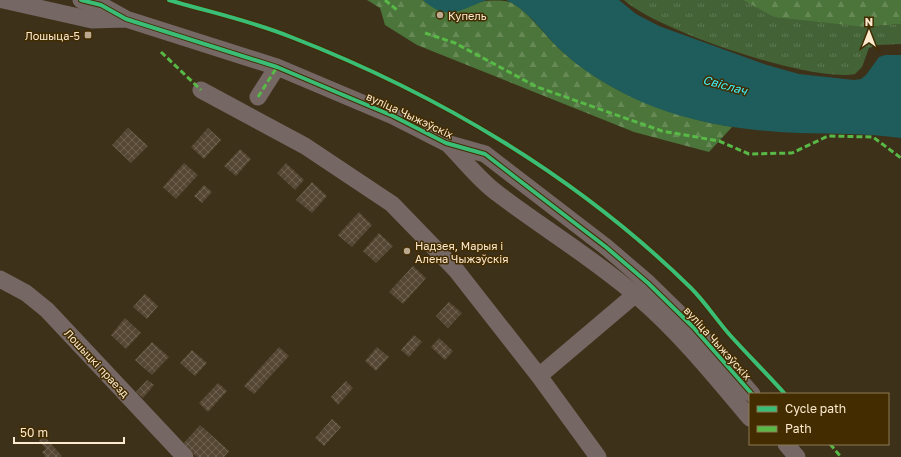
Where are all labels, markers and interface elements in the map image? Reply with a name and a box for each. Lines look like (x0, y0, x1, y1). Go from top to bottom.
place label: Купель (448, 9, 487, 22)
marker: Купель (435, 10, 445, 20)
north arrow (849, 12, 889, 52)
text: N (865, 15, 873, 28)
place label: Лошыца-5 (25, 29, 80, 42)
marker: Лошыца-5 (83, 30, 93, 40)
water label: Свіслач (701, 72, 750, 98)
street label: вуліца Чыжэўскіх (365, 89, 455, 141)
place label: Надзея, Марыя і Алена Чыжэўскія (415, 239, 508, 265)
marker: Надзея, Марыя і Алена Чыжэўскія (402, 246, 412, 256)
street label: вуліца Чыжэўскіх (682, 304, 754, 382)
street label: Лошыцкі праезд (62, 326, 132, 400)
legend (749, 393, 889, 445)
text: Cycle path (785, 401, 846, 416)
scale bar (14, 419, 124, 445)
text: Path (785, 421, 812, 436)
text: 50 m (20, 425, 48, 440)

